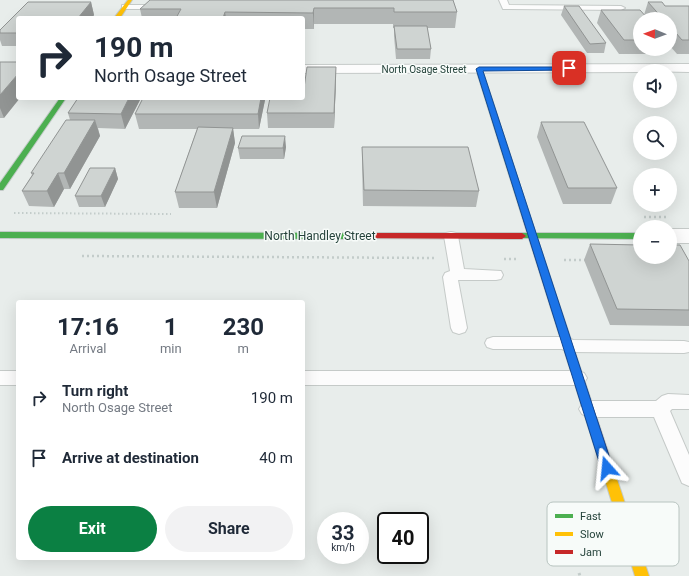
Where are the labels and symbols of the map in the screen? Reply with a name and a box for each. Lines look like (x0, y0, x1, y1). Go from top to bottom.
north arrow (633, 12, 677, 56)
pin (552, 51, 586, 85)
street label: North Osage Street (382, 64, 467, 75)
street label: North Handley Street (264, 229, 376, 243)
position arrow (586, 447, 628, 489)
legend (547, 502, 679, 566)
text: Fast (580, 510, 602, 523)
speed limit sign: 40 (377, 512, 429, 564)
text: Slow (580, 528, 604, 541)
text: Jam (580, 546, 602, 559)

